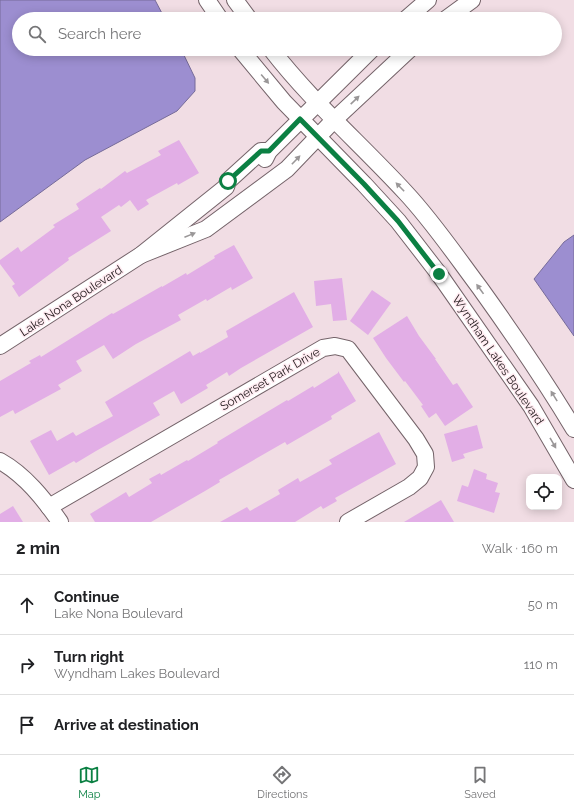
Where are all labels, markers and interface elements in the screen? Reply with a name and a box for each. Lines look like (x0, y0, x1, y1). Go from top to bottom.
search box (12, 12, 562, 56)
icon: search (26, 23, 48, 45)
text: Search here (58, 25, 141, 43)
one-way arrow (260, 74, 269, 85)
one-way arrow (350, 95, 360, 105)
one-way arrow (291, 155, 300, 165)
route start (219, 172, 237, 190)
one-way arrow (395, 182, 405, 192)
one-way arrow (185, 232, 196, 238)
street label: Lake Nona Boulevard (17, 263, 125, 339)
route end (430, 265, 448, 283)
one-way arrow (476, 284, 484, 294)
street label: Wyndham Lakes Boulevard (449, 293, 547, 427)
street label: Somerset Park Drive (218, 345, 322, 413)
one-way arrow (550, 390, 557, 402)
one-way arrow (549, 437, 556, 449)
map controls (526, 474, 562, 510)
button: locate (526, 474, 562, 510)
text: 2 min (16, 538, 60, 558)
text: Walk · 160 m (482, 541, 558, 556)
text: Continue (54, 588, 119, 606)
icon: ahead (16, 594, 38, 616)
text: 50 m (528, 597, 558, 612)
text: Lake Nona Boulevard (54, 606, 183, 621)
text: Turn right (54, 648, 124, 666)
icon: right (16, 654, 38, 676)
text: 110 m (524, 657, 558, 672)
text: Wyndham Lakes Boulevard (54, 666, 220, 681)
icon: arrive (16, 714, 38, 736)
text: Arrive at destination (54, 716, 199, 734)
tab: Map (78, 764, 101, 801)
tab: Directions (257, 764, 308, 801)
tab: Saved (464, 764, 496, 801)

